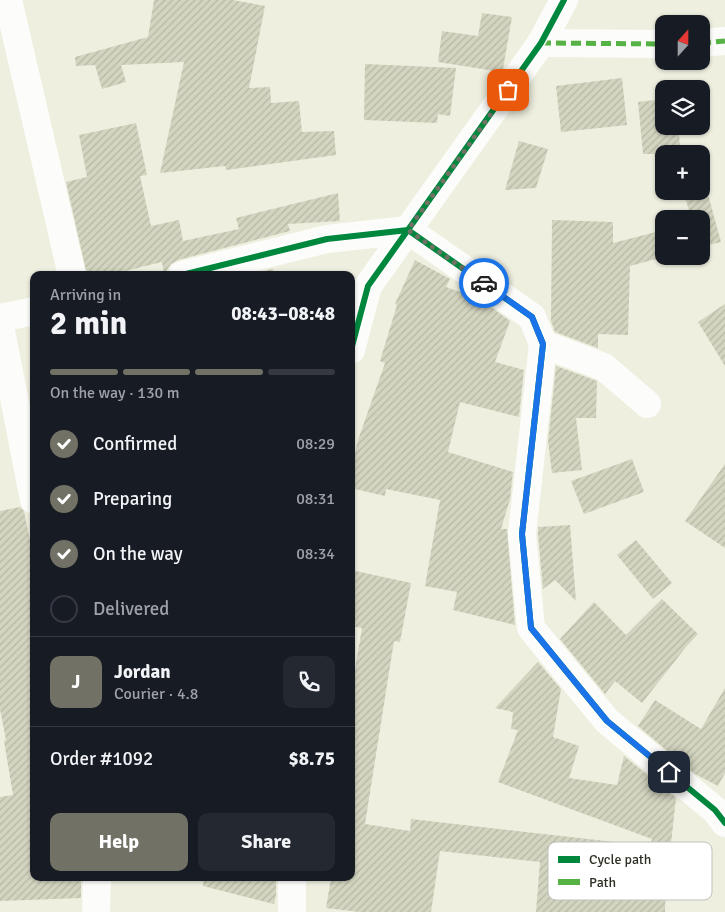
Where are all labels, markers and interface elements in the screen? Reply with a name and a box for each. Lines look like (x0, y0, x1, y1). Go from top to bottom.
north arrow (655, 15, 710, 70)
map controls (655, 15, 710, 265)
pin (487, 69, 529, 111)
icon: bag (494, 76, 522, 104)
button: layers (655, 80, 710, 135)
button: + (655, 145, 710, 200)
button: − (655, 210, 710, 265)
courier (459, 258, 509, 308)
icon: car (470, 269, 498, 297)
text: Arriving in (50, 285, 121, 305)
text: 08:43–08:48 (231, 302, 335, 326)
text: 2 min (50, 304, 127, 343)
text: On the way · 130 m (50, 383, 180, 403)
icon: check (50, 430, 78, 458)
text: Confirmed (93, 432, 177, 456)
text: 08:29 (296, 434, 335, 454)
icon: check (50, 485, 78, 513)
text: Preparing (93, 487, 172, 511)
text: 08:31 (296, 489, 335, 509)
icon: check (50, 540, 78, 568)
text: On the way (93, 542, 183, 566)
text: 08:34 (296, 544, 335, 564)
text: Delivered (93, 597, 169, 621)
button: phone (283, 656, 335, 708)
text: Jordan (114, 660, 171, 684)
text: J (72, 670, 80, 694)
text: Courier · 4.8 (114, 684, 198, 704)
text: Order #1092 (50, 747, 153, 771)
text: $8.75 (289, 747, 335, 771)
pin (648, 751, 690, 793)
icon: home (655, 758, 683, 786)
button: Help (50, 813, 188, 871)
button: Share (198, 813, 335, 871)
legend (548, 842, 712, 900)
text: Cycle path (589, 851, 651, 868)
text: Path (589, 874, 616, 891)

